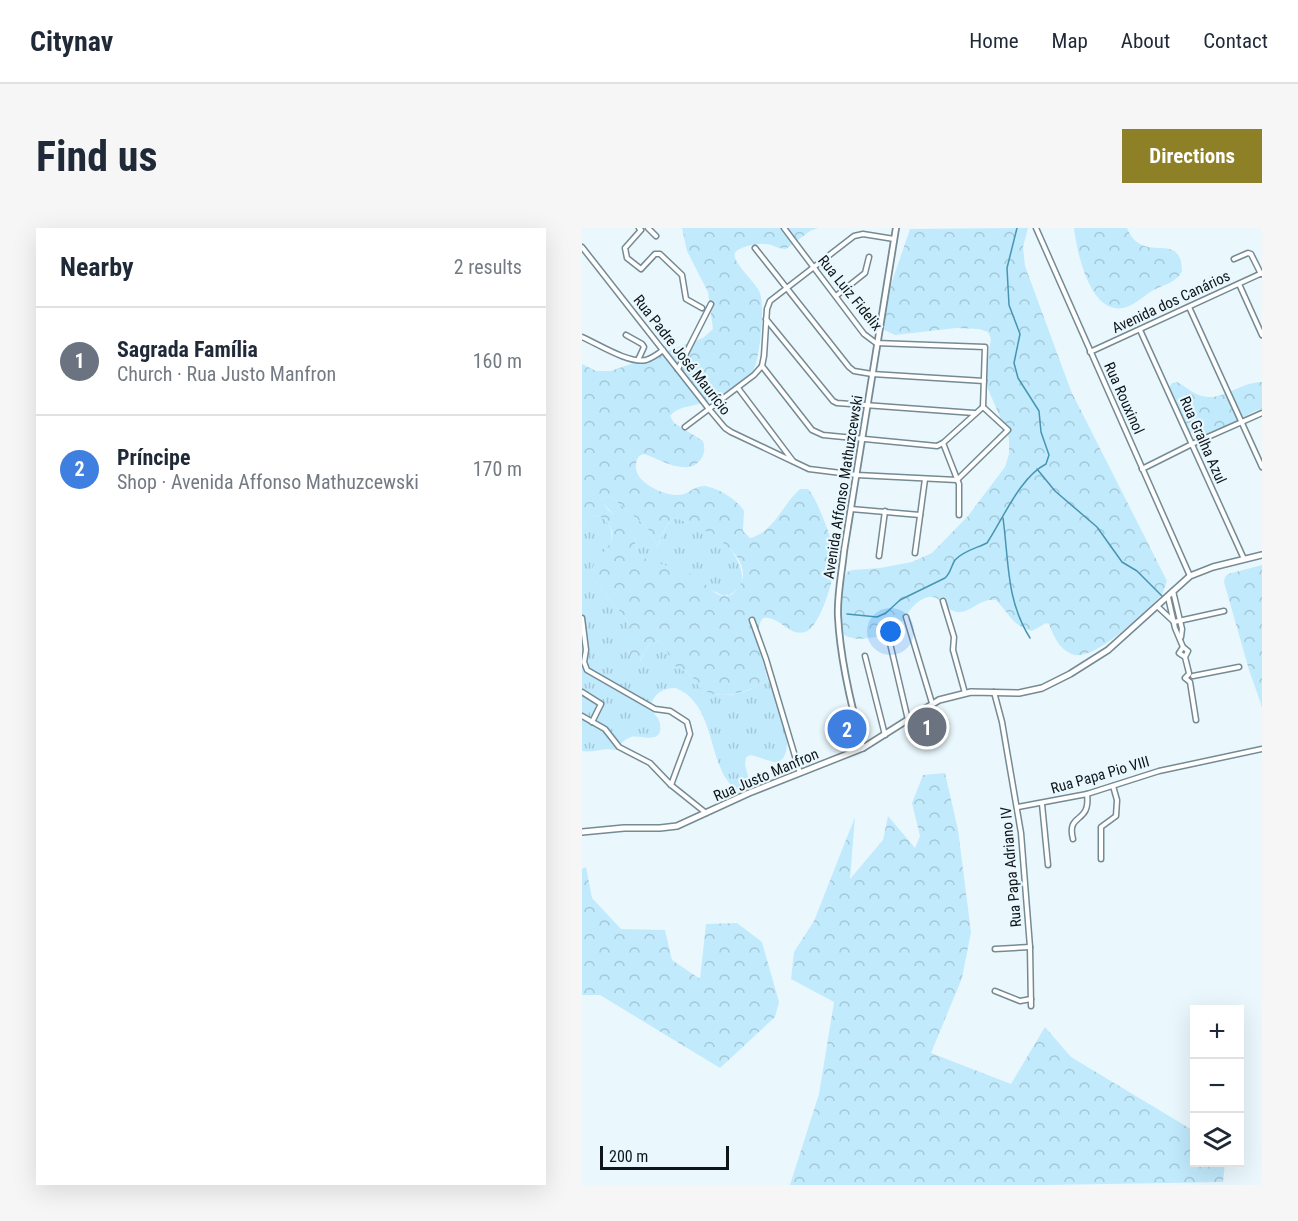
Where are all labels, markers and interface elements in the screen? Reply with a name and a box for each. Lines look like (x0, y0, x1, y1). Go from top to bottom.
text: Citynav (30, 25, 113, 58)
text: Home (969, 29, 1019, 53)
text: Map (1052, 29, 1088, 53)
text: About (1121, 29, 1170, 53)
text: Contact (1203, 29, 1268, 53)
button: Directions (1122, 129, 1262, 183)
text: Find us (36, 132, 157, 181)
text: Nearby (60, 252, 134, 282)
street label: Rua Luiz Fidelix (814, 252, 886, 335)
text: 2 results (454, 255, 522, 279)
street label: Avenida dos Canários (1109, 267, 1233, 337)
street label: Rua Padre José Maurício (630, 291, 734, 419)
text: Sagrada Família (117, 337, 258, 362)
text: 1 (74, 349, 85, 373)
text: 160 m (473, 349, 522, 373)
street label: Rua Rouxinol (1100, 359, 1148, 437)
text: Church · Rua Justo Manfron (117, 362, 336, 386)
street label: Avenida Affonso Mathuzcewski (820, 394, 866, 580)
street label: Rua Gralha Azul (1176, 394, 1230, 486)
text: Príncipe (117, 445, 190, 470)
text: 2 (74, 457, 85, 481)
text: 170 m (473, 457, 522, 481)
text: Shop · Avenida Affonso Mathuzcewski (117, 470, 419, 494)
your location (876, 617, 905, 646)
pin: 1 (908, 704, 946, 750)
pin: 2 (828, 706, 866, 752)
street label: Rua Justo Manfron (711, 745, 821, 805)
street label: Rua Papa Pio VIII (1049, 752, 1151, 798)
street label: Rua Papa Adriano IV (997, 805, 1025, 928)
map controls (1190, 1005, 1244, 1167)
button: + (1190, 1005, 1244, 1059)
button: − (1190, 1059, 1244, 1113)
button: layers (1190, 1113, 1244, 1167)
scale bar (600, 1143, 729, 1170)
text: 200 m (609, 1147, 648, 1166)

